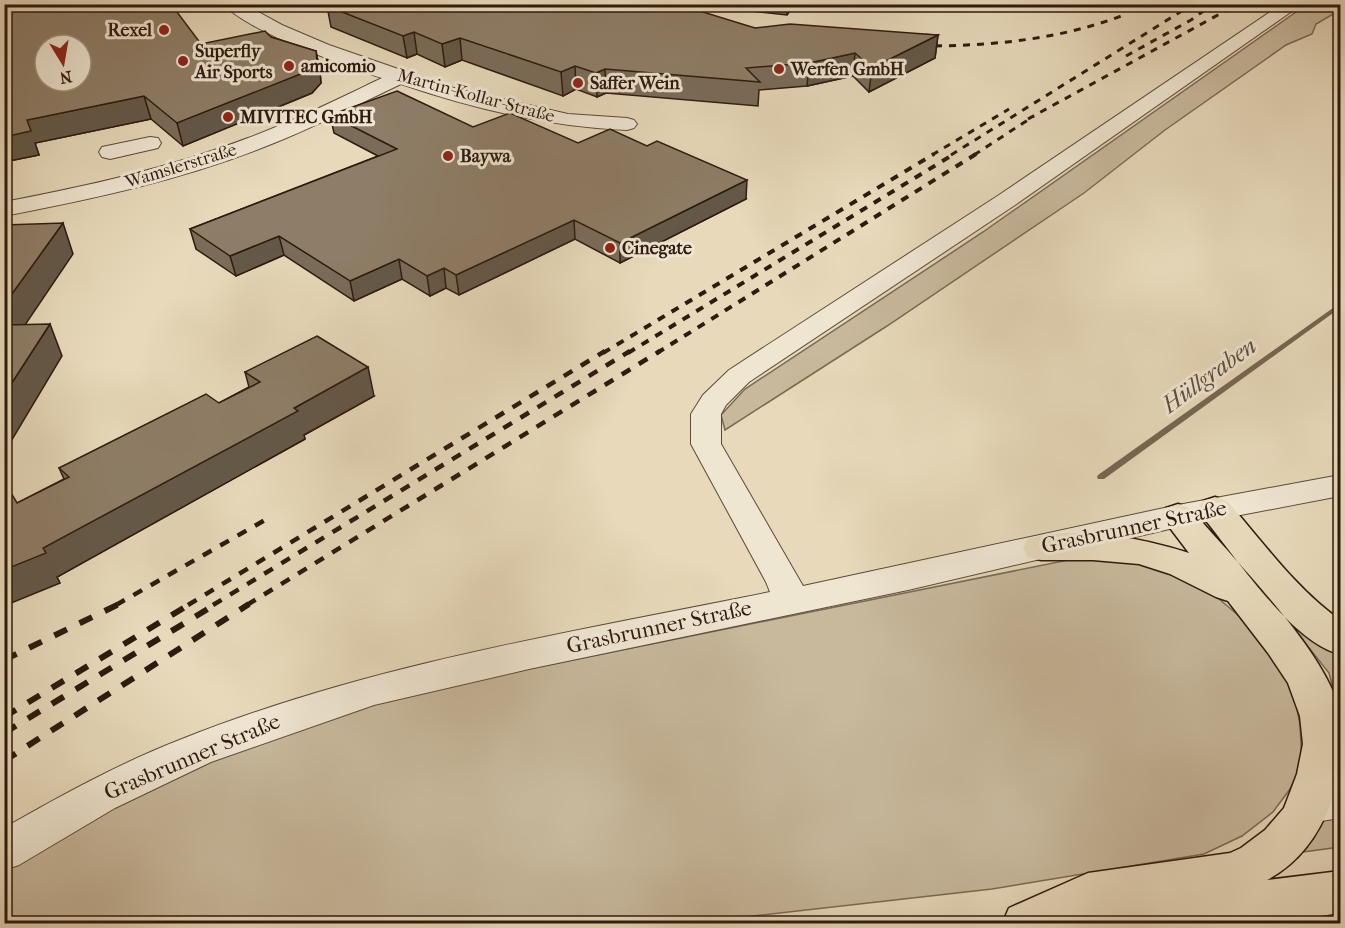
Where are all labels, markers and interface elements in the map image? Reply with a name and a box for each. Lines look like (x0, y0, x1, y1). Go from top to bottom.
place label: Rexel (108, 20, 153, 41)
marker: Rexel (157, 23, 171, 37)
north arrow (33, 33, 93, 93)
place label: Superfly Air Sports (194, 41, 273, 83)
marker: Superfly Air Sports (176, 54, 190, 68)
place label: amicomio (301, 56, 376, 77)
marker: amicomio (282, 59, 296, 73)
place label: Werfen GmbH (790, 59, 905, 80)
marker: Werfen GmbH (772, 62, 786, 76)
street label: Martin-Kollar-Straße (395, 65, 557, 127)
text: N (57, 67, 74, 88)
place label: Saffer Wein (590, 73, 680, 94)
marker: Saffer Wein (571, 76, 585, 90)
place label: MIVITEC GmbH (239, 107, 373, 128)
marker: MIVITEC GmbH (221, 110, 235, 124)
street label: Wamslerstraße (122, 139, 239, 193)
place label: Baywa (460, 146, 512, 167)
marker: Baywa (441, 149, 455, 163)
place label: Cinegate (622, 238, 692, 259)
marker: Cinegate (603, 241, 617, 255)
water label: Hüllgraben (1156, 331, 1262, 419)
street label: Grasbrunner Straße (1039, 495, 1229, 559)
street label: Grasbrunner Straße (564, 595, 754, 659)
street label: Grasbrunner Straße (100, 708, 284, 806)

